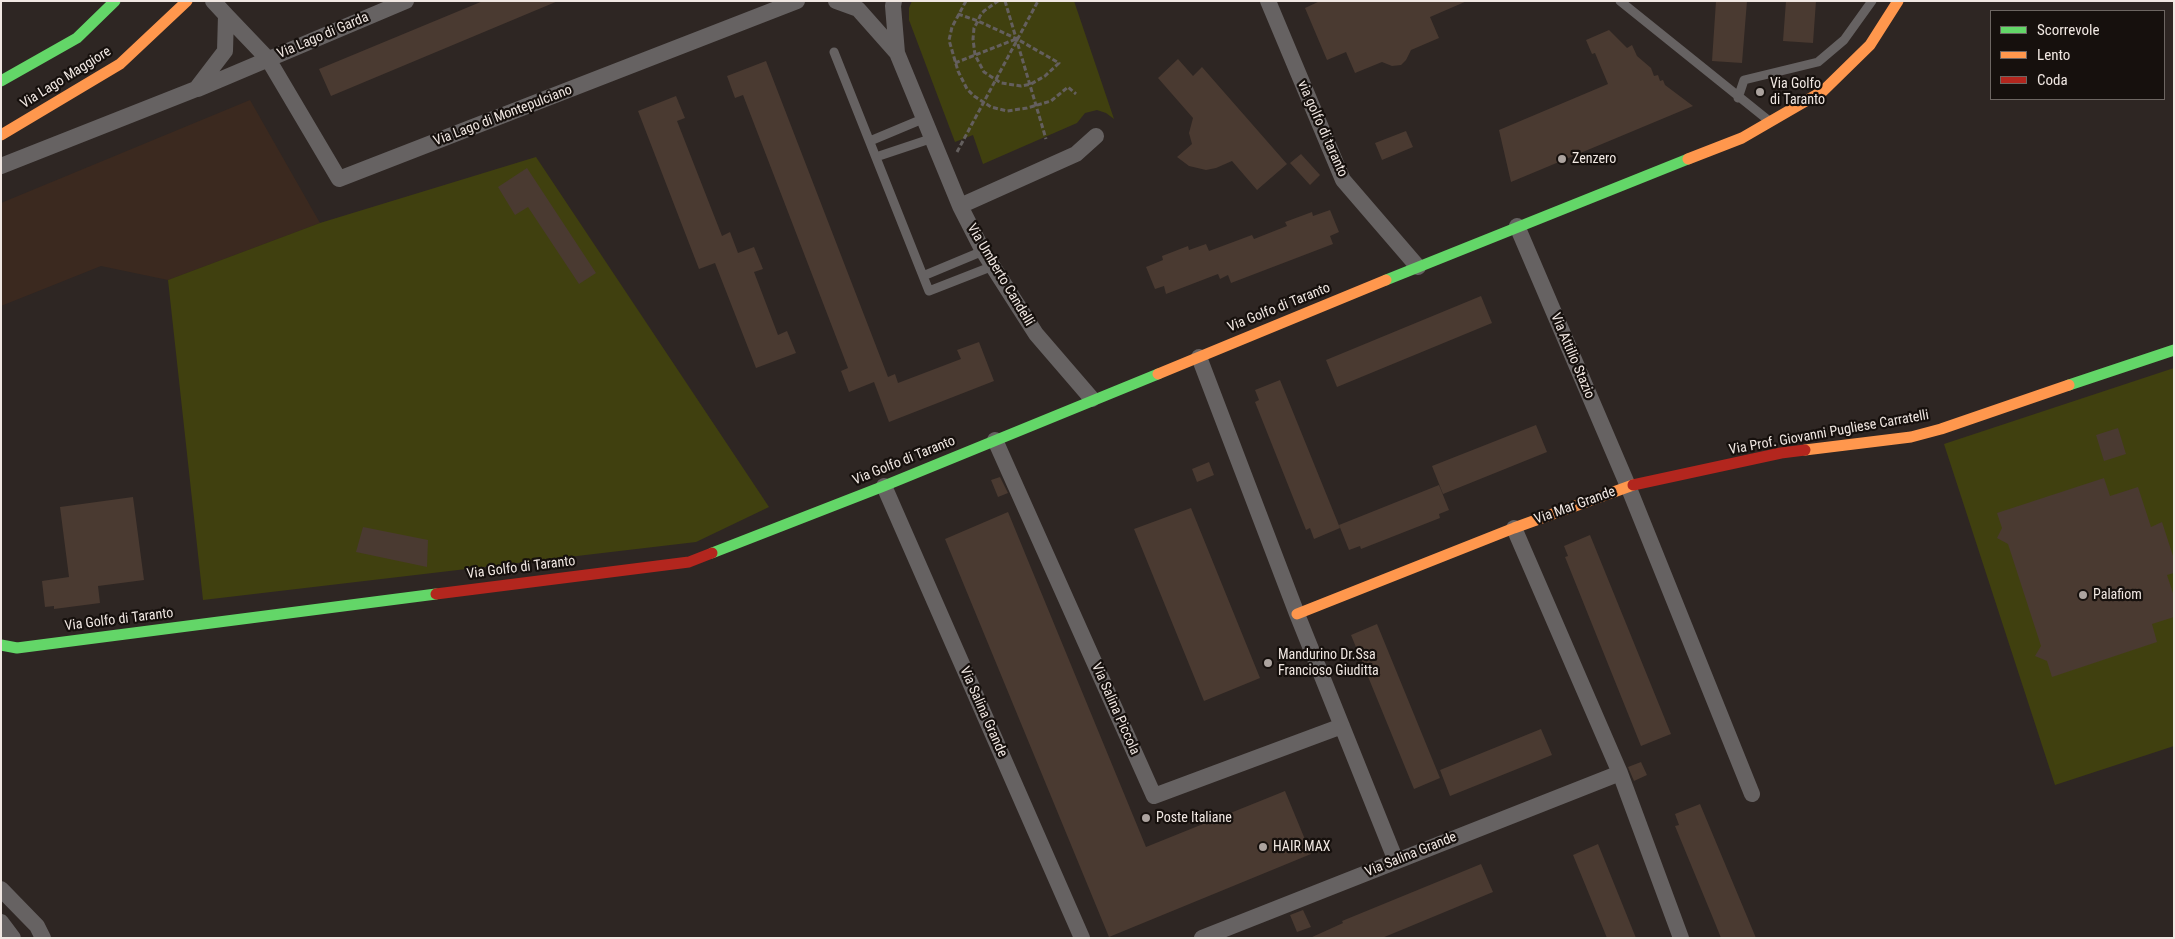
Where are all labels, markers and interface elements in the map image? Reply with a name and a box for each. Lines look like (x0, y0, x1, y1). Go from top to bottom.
street label: Via Lago di Garda (275, 9, 371, 63)
legend (1990, 10, 2165, 100)
text: Scorrevole (2037, 21, 2099, 39)
street label: Via Lago Maggiore (18, 43, 114, 113)
text: Lento (2037, 46, 2070, 64)
text: Coda (2037, 71, 2068, 89)
place label: Via Golfo di Taranto (1770, 76, 1825, 108)
street label: via golfo di taranto (1293, 78, 1351, 180)
street label: Via Lago di Montepulciano (431, 82, 575, 150)
marker: Via Golfo di Taranto (1754, 86, 1766, 98)
place label: Zenzero (1572, 151, 1616, 167)
marker: Zenzero (1556, 153, 1568, 165)
street label: Via Umberto Candelli (963, 221, 1037, 329)
street label: Via Golfo di Taranto (1225, 280, 1333, 336)
street label: Via Attilio Stazio (1546, 311, 1598, 401)
street label: Via Prof. Giovanni Pugliese Carratelli (1728, 407, 1930, 459)
street label: Via Golfo di Taranto (850, 433, 958, 489)
street label: Via Mar Grande (1532, 484, 1618, 528)
street label: Via Golfo di Taranto (466, 553, 576, 583)
place label: Palafiom (2093, 587, 2142, 603)
marker: Palafiom (2077, 589, 2089, 601)
street label: Via Golfo di Taranto (64, 605, 174, 635)
place label: Mandurino Dr.Ssa Francioso Giuditta (1278, 647, 1379, 680)
marker: Mandurino Dr.Ssa Francioso Giuditta (1262, 657, 1274, 669)
street label: Via Salina Piccola (1087, 660, 1143, 758)
street label: Via Salina Grande (956, 664, 1010, 760)
place label: Poste Italiane (1156, 810, 1232, 826)
marker: Poste Italiane (1140, 812, 1152, 824)
street label: Via Salina Grande (1363, 829, 1459, 881)
place label: HAIR MAX (1273, 839, 1331, 855)
marker: HAIR MAX (1257, 841, 1269, 853)

